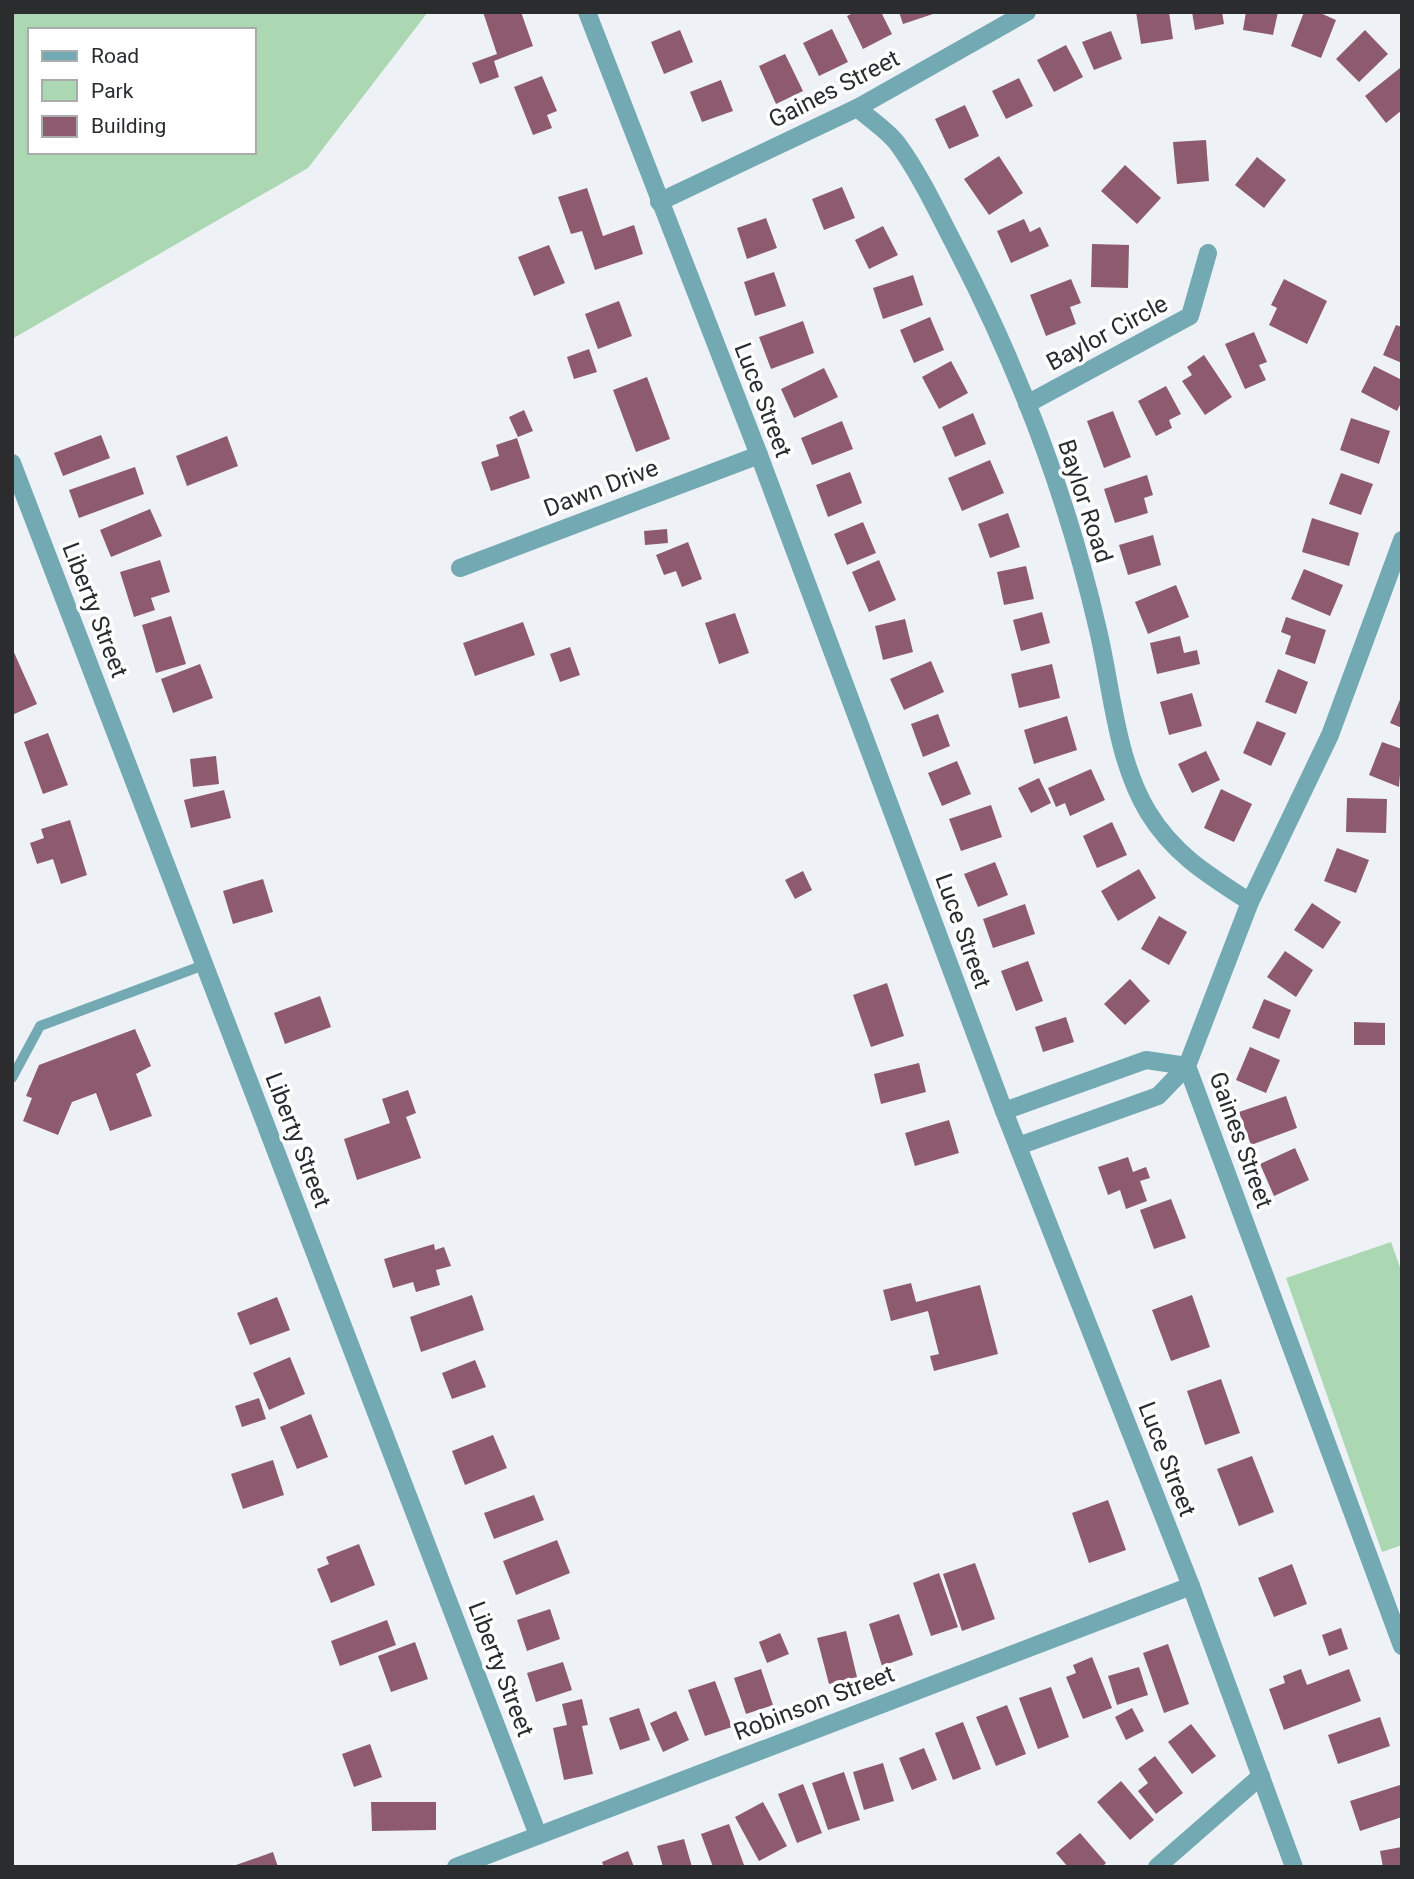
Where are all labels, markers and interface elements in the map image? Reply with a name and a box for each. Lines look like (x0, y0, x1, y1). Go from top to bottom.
legend (28, 28, 256, 154)
text: Road (91, 44, 139, 68)
street label: Gaines Street (764, 44, 904, 134)
text: Park (91, 79, 134, 103)
text: Building (91, 114, 166, 138)
street label: Baylor Circle (1042, 289, 1172, 377)
street label: Luce Street (728, 339, 798, 461)
street label: Baylor Road (1052, 436, 1118, 566)
street label: Dawn Drive (540, 453, 662, 523)
street label: Liberty Street (56, 539, 134, 682)
street label: Luce Street (929, 870, 997, 992)
street label: Gaines Street (1203, 1068, 1279, 1212)
street label: Liberty Street (259, 1069, 337, 1212)
street label: Luce Street (1132, 1398, 1202, 1520)
street label: Liberty Street (462, 1598, 540, 1741)
street label: Robinson Street (730, 1659, 898, 1746)

